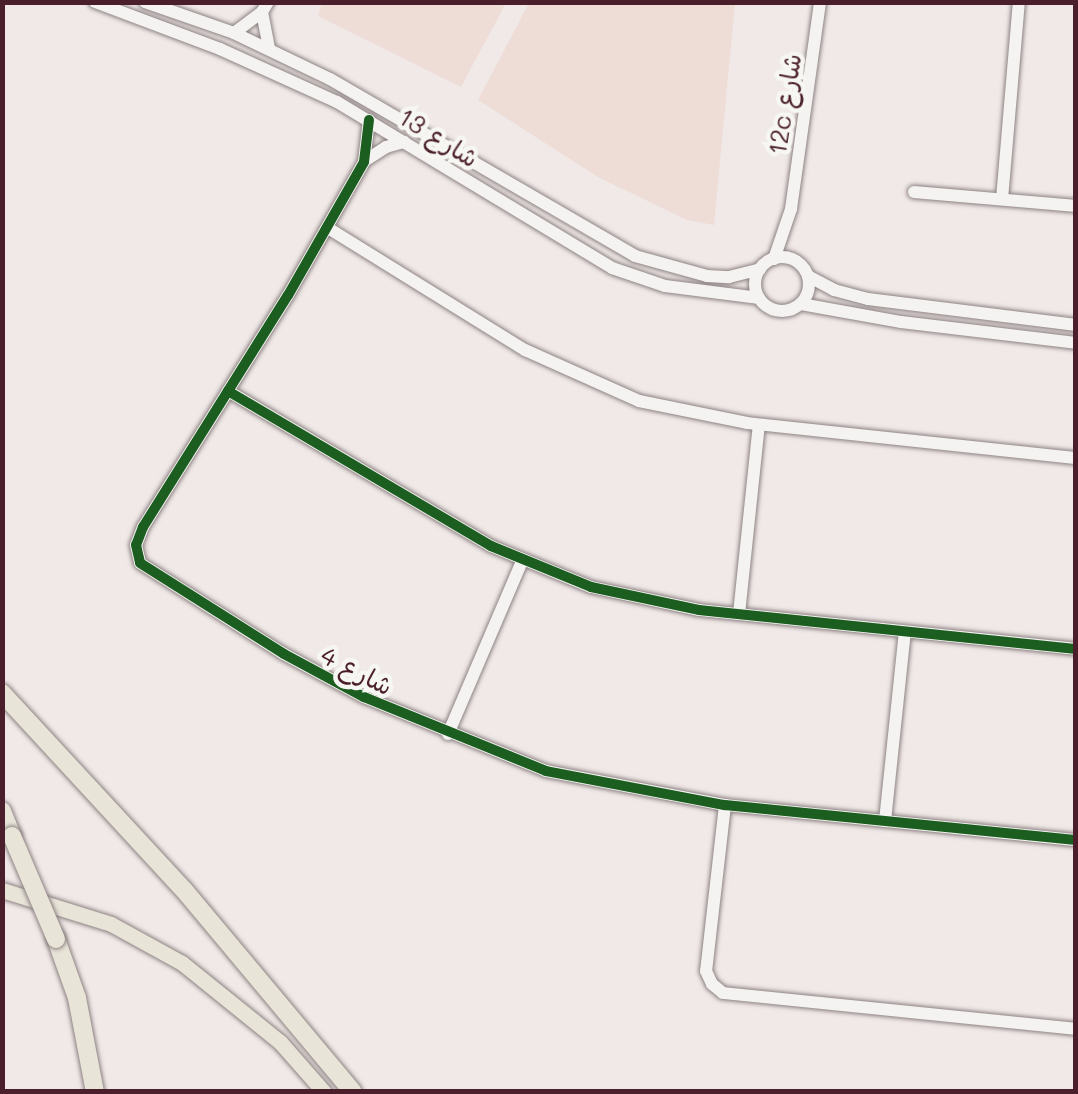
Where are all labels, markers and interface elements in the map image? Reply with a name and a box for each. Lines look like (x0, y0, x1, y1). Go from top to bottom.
street label: 12c شارع (761, 51, 807, 157)
street label: شارع 13 (394, 101, 484, 173)
street label: شارع 4 (316, 639, 398, 701)

